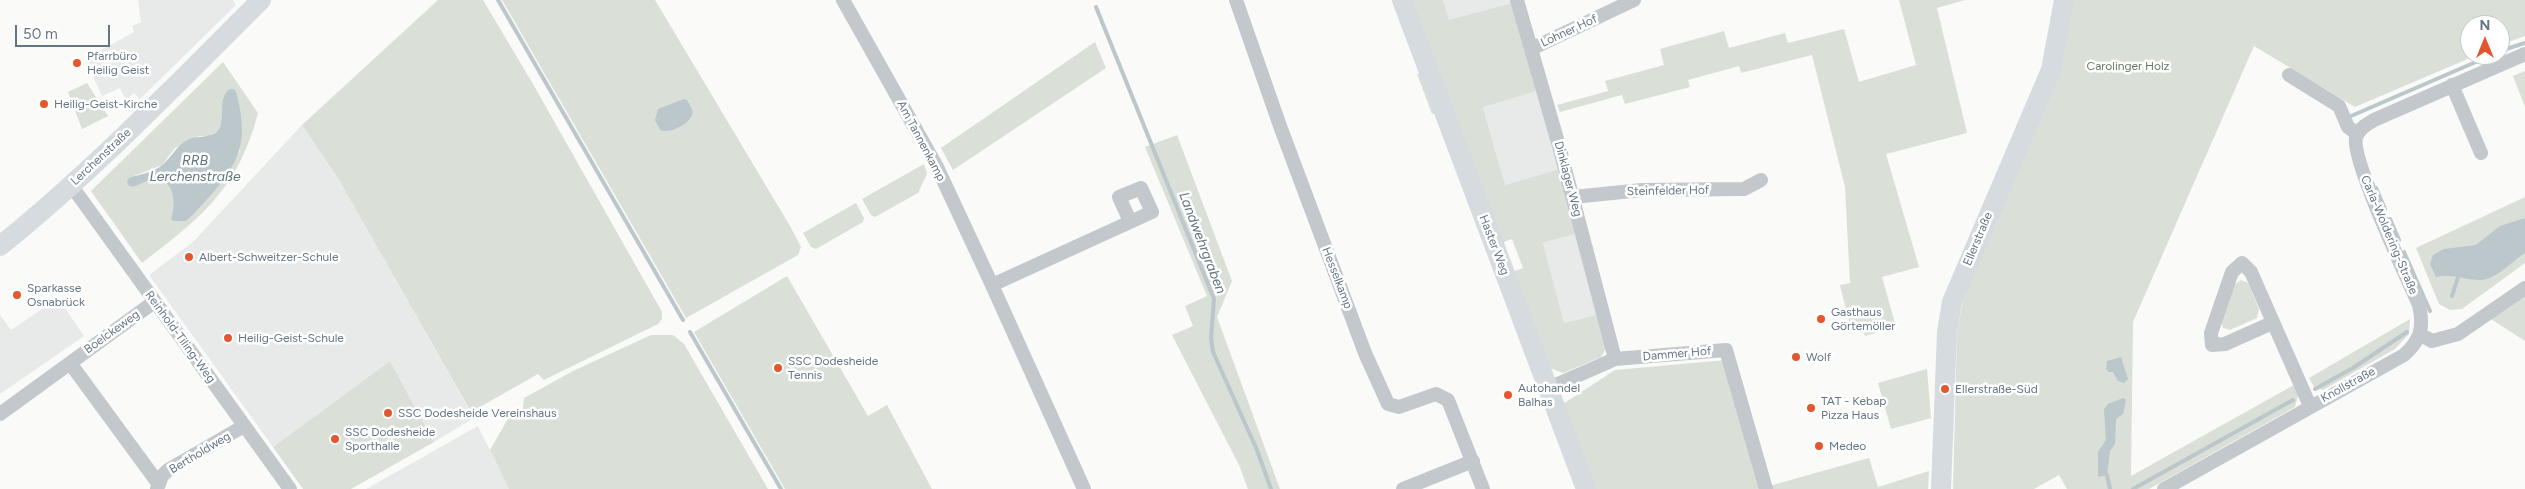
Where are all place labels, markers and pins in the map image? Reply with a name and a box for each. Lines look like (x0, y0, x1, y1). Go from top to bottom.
place label: Pfarrbüro Heilig Geist (87, 49, 149, 77)
marker: Pfarrbüro Heilig Geist (71, 57, 83, 69)
place label: Heilig-Geist-Kirche (54, 97, 157, 111)
marker: Heilig-Geist-Kirche (38, 98, 50, 110)
place label: Albert-Schweitzer-Schule (199, 250, 338, 264)
marker: Albert-Schweitzer-Schule (183, 251, 195, 263)
place label: Sparkasse Osnabrück (27, 281, 85, 309)
marker: Sparkasse Osnabrück (11, 289, 23, 301)
place label: Gasthaus Görtemöller (1831, 305, 1895, 333)
marker: Gasthaus Görtemöller (1815, 313, 1827, 325)
place label: Heilig-Geist-Schule (238, 331, 344, 345)
marker: Heilig-Geist-Schule (222, 332, 234, 344)
place label: Wolf (1806, 350, 1831, 364)
marker: Wolf (1790, 351, 1802, 363)
place label: SSC Dodesheide Tennis (788, 354, 878, 382)
marker: SSC Dodesheide Tennis (772, 362, 784, 374)
place label: Autohandel Balhas (1518, 381, 1580, 409)
place label: Ellerstraße-Süd (1955, 382, 2038, 396)
marker: Ellerstraße-Süd (1939, 383, 1951, 395)
marker: Autohandel Balhas (1502, 389, 1514, 401)
place label: TAT - Kebap Pizza Haus (1821, 394, 1886, 422)
marker: TAT - Kebap Pizza Haus (1805, 402, 1817, 414)
place label: SSC Dodesheide Vereinshaus (398, 406, 556, 420)
marker: SSC Dodesheide Vereinshaus (382, 407, 394, 419)
place label: SSC Dodesheide Sporthalle (345, 425, 435, 453)
marker: SSC Dodesheide Sporthalle (329, 433, 341, 445)
place label: Medeo (1829, 439, 1866, 453)
marker: Medeo (1813, 440, 1825, 452)

